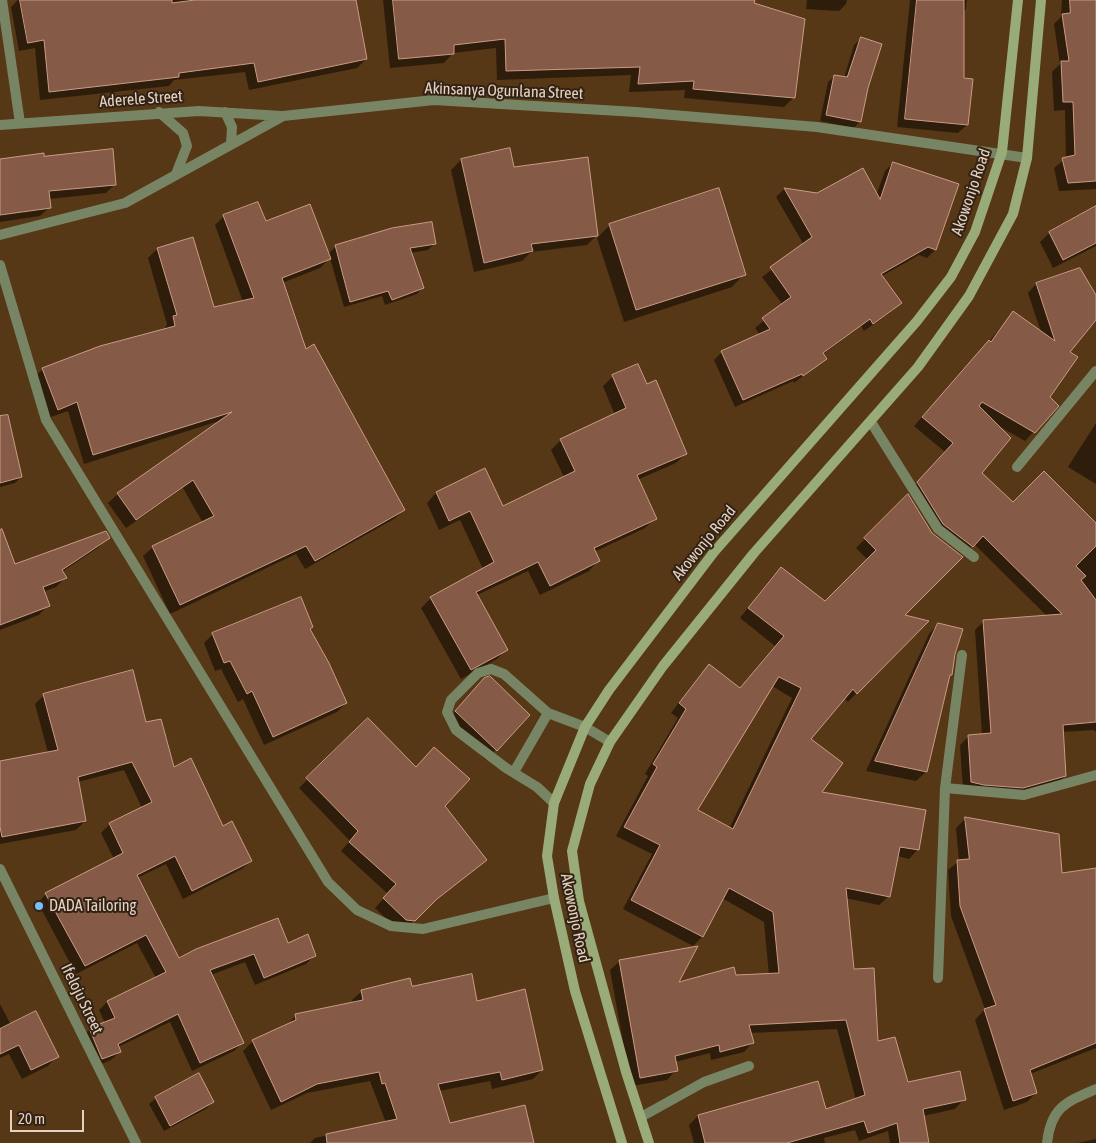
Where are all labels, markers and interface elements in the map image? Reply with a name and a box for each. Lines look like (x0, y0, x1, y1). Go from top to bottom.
street label: Akinsanya Ogunlana Street (424, 79, 584, 103)
street label: Aderele Street (99, 87, 183, 111)
street label: Akowonjo Road (947, 146, 995, 238)
street label: Akowonjo Road (668, 502, 740, 584)
street label: Akowonjo Road (556, 872, 594, 964)
place label: DADA Tailoring (49, 896, 136, 916)
marker: DADA Tailoring (33, 900, 45, 912)
street label: Ifeloju Street (57, 961, 107, 1037)
scale bar (12, 1100, 86, 1132)
text: 20 m (18, 1110, 45, 1127)

